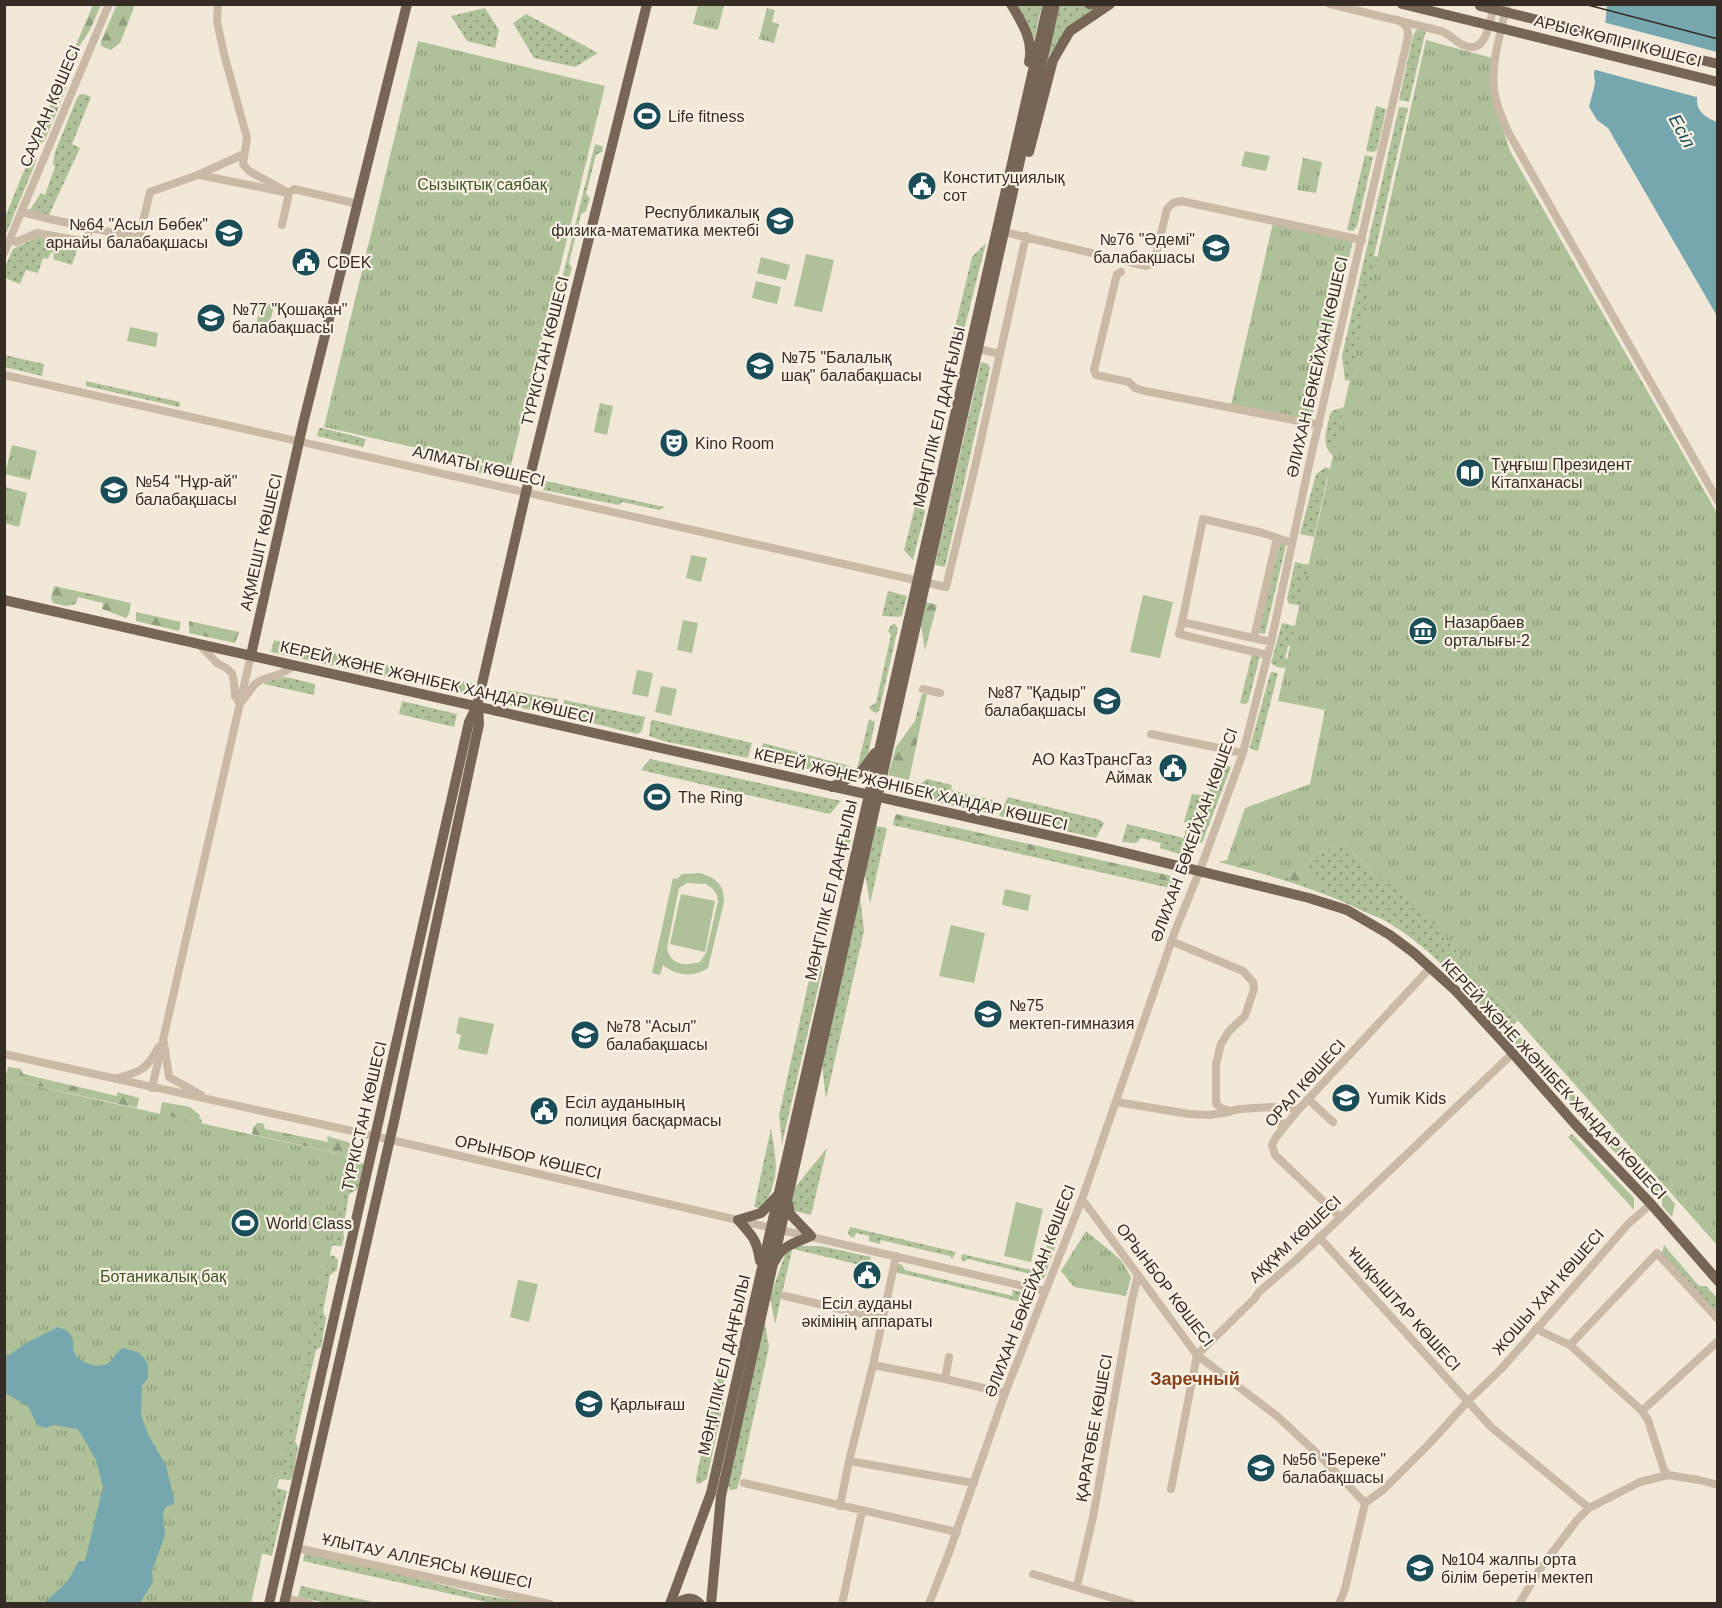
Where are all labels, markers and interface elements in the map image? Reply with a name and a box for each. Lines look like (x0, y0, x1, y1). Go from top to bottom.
street label: АРЫС КӨПІРІ КӨШЕСІ (1533, 12, 1703, 70)
street label: САУРАН КӨШЕСІ (17, 43, 83, 169)
sports icon: Life fitness (631, 100, 663, 132)
place label: Life fitness (668, 108, 744, 125)
water label: Есіл (1665, 111, 1699, 151)
place label: Конституциялық сот (943, 169, 1065, 204)
public building icon: Конституциялық сот (906, 170, 938, 202)
park label: Сызықтық саябақ (417, 176, 548, 193)
place label: Республикалық физика-математика мектебі (551, 204, 760, 239)
school or university icon: Республикалық физика-математика мектебі (764, 205, 796, 237)
place label: №64 "Асыл Бөбек" арнайы балабақшасы (46, 216, 208, 251)
school or university icon: №64 "Асыл Бөбек" арнайы балабақшасы (213, 217, 245, 249)
place label: №76 "Әдемі" балабақшасы (1093, 231, 1195, 266)
school or university icon: №76 "Әдемі" балабақшасы (1200, 232, 1232, 264)
public building icon: CDEK (290, 246, 322, 278)
place label: CDEK (327, 254, 372, 271)
street label: ӘЛИХАН БӨКЕЙХАН КӨШЕСІ (1282, 255, 1351, 479)
street label: ТҮРКІСТАН КӨШЕСІ (518, 275, 572, 427)
place label: №77 "Қошақан" балабақшасы (232, 301, 347, 336)
school or university icon: №77 "Қошақан" балабақшасы (195, 302, 227, 334)
street label: МӘҢГІЛІК ЕЛ ДАҢҒЫЛЫ (910, 325, 968, 509)
place label: №75 "Балалық шақ" балабақшасы (781, 349, 922, 384)
school or university icon: №75 "Балалық шақ" балабақшасы (744, 350, 776, 382)
theatre icon: Kino Room (658, 427, 690, 459)
place label: Kino Room (695, 435, 774, 452)
street label: АЛМАТЫ КӨШЕСІ (411, 442, 547, 490)
place label: Тұңғыш Президент Кітапханасы (1491, 456, 1633, 491)
library icon: Тұңғыш Президент Кітапханасы (1454, 457, 1486, 489)
street label: АҚМЕШІТ КӨШЕСІ (237, 472, 285, 612)
place label: №54 "Нұр-ай" балабақшасы (135, 473, 237, 508)
school or university icon: №54 "Нұр-ай" балабақшасы (98, 474, 130, 506)
place label: Назарбаев орталығы-2 (1444, 614, 1530, 649)
museum icon: Назарбаев орталығы-2 (1407, 615, 1439, 647)
street label: КЕРЕЙ ЖӘНЕ ЖӘНІБЕК ХАНДАР КӨШЕСІ (279, 637, 596, 726)
place label: №87 "Қадыр" балабақшасы (984, 684, 1086, 719)
school or university icon: №87 "Қадыр" балабақшасы (1091, 685, 1123, 717)
street label: ӘЛИХАН БӨКЕЙХАН КӨШЕСІ (1146, 725, 1241, 944)
street label: КЕРЕЙ ЖӘНЕ ЖӘНІБЕК ХАНДАР КӨШЕСІ (753, 744, 1070, 833)
place label: АО КазТрансГаз Аймак (1032, 751, 1153, 786)
public building icon: АО КазТрансГаз Аймак (1157, 752, 1189, 784)
sports icon: The Ring (641, 781, 673, 813)
place label: The Ring (678, 789, 743, 806)
street label: МӘҢГІЛІК ЕЛ ДАҢҒЫЛЫ (802, 798, 860, 982)
street label: КЕРЕЙ ЖӘНЕ ЖӘНІБЕК ХАНДАР КӨШЕСІ (1438, 955, 1670, 1202)
place label: №75 мектеп-гимназия (1009, 997, 1134, 1032)
school or university icon: №75 мектеп-гимназия (972, 998, 1004, 1030)
place label: №78 "Асыл" балабақшасы (606, 1018, 708, 1053)
school or university icon: №78 "Асыл" балабақшасы (569, 1019, 601, 1051)
street label: ОРАЛ КӨШЕСІ (1262, 1036, 1348, 1130)
street label: ТҮРКІСТАН КӨШЕСІ (338, 1039, 390, 1193)
school or university icon: Yumik Kids (1330, 1082, 1362, 1114)
place label: Yumik Kids (1367, 1090, 1446, 1107)
place label: Есіл ауданының полиция басқармасы (565, 1094, 722, 1129)
public building icon: Есіл ауданының полиция басқармасы (528, 1095, 560, 1127)
street label: ОРЫНБОР КӨШЕСІ (453, 1132, 603, 1182)
street label: ӘЛИХАН БӨКЕЙХАН КӨШЕСІ (981, 1182, 1078, 1400)
street label: АҚҚҰМ КӨШЕСІ (1246, 1192, 1344, 1286)
sports icon: World Class (229, 1207, 261, 1239)
place label: World Class (266, 1215, 352, 1232)
street label: ОРЫНБОР КӨШЕСІ (1113, 1220, 1217, 1350)
street label: ЖОШЫ ХАН КӨШЕСІ (1489, 1226, 1607, 1358)
street label: ҰШҚЫШТАР КӨШЕСІ (1344, 1244, 1464, 1374)
public building icon: Есіл ауданы әкімінің аппараты (851, 1259, 883, 1291)
park label: Ботаникалық бақ (100, 1268, 227, 1285)
street label: МӘҢГІЛІК ЕЛ ДАҢҒЫЛЫ (695, 1273, 753, 1457)
place label: Есіл ауданы әкімінің аппараты (801, 1295, 933, 1330)
street label: ҚАРАТӨБЕ КӨШЕСІ (1073, 1353, 1115, 1503)
district label: Заречный (1150, 1369, 1240, 1389)
school or university icon: Қарлығаш (573, 1388, 605, 1420)
place label: Қарлығаш (610, 1396, 685, 1413)
place label: №56 "Береке" балабақшасы (1282, 1451, 1386, 1486)
school or university icon: №56 "Береке" балабақшасы (1245, 1452, 1277, 1484)
street label: ҰЛЫТАУ АЛЛЕЯСЫ КӨШЕСІ (320, 1530, 534, 1592)
place label: №104 жалпы орта білім беретін мектеп (1441, 1551, 1593, 1586)
school or university icon: №104 жалпы орта білім беретін мектеп (1404, 1552, 1436, 1584)

